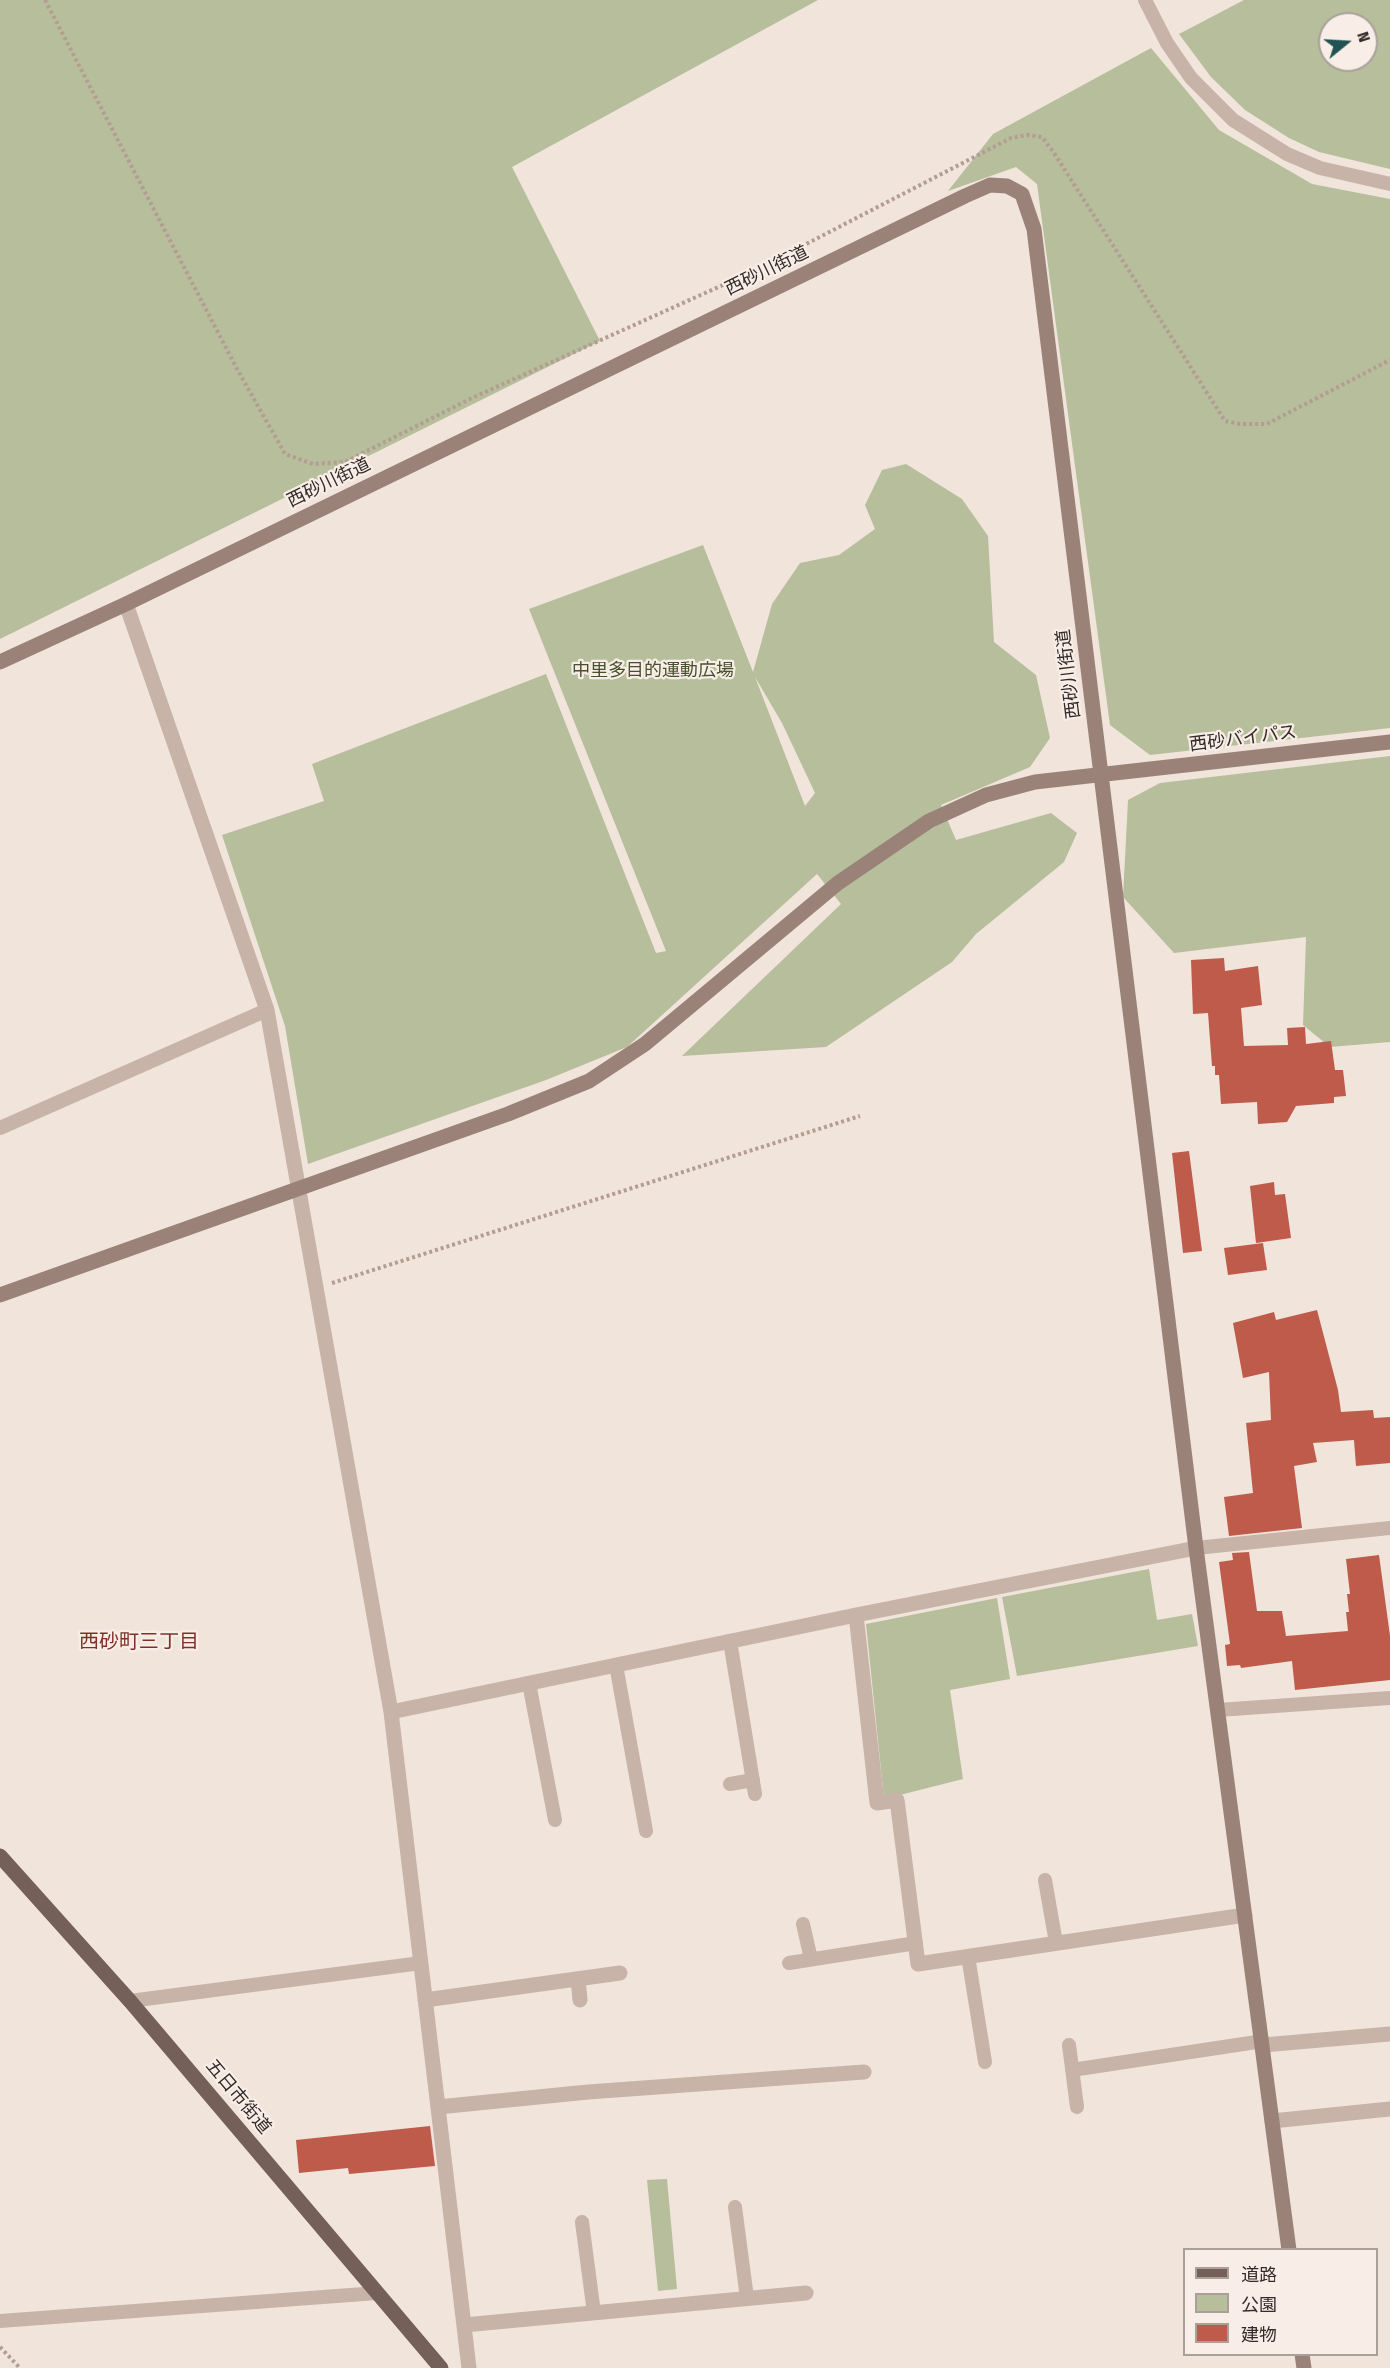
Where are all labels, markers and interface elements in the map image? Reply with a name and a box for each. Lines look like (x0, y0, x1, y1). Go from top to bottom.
north arrow (1318, 12, 1378, 72)
text: N (1353, 29, 1374, 44)
street label: 西砂川街道 (722, 242, 812, 300)
street label: 西砂川街道 (284, 454, 374, 512)
street label: 西砂川街道 (1053, 628, 1085, 720)
park label: 中里多目的運動広場 (572, 660, 734, 682)
street label: 西砂バイパス (1188, 722, 1298, 756)
district label: 西砂町三丁目 (79, 1630, 199, 1654)
street label: 五日市街道 (201, 2056, 275, 2138)
legend (1183, 2248, 1378, 2356)
text: 道路 (1241, 2264, 1277, 2286)
text: 公園 (1241, 2294, 1277, 2316)
text: 建物 (1241, 2324, 1277, 2346)

